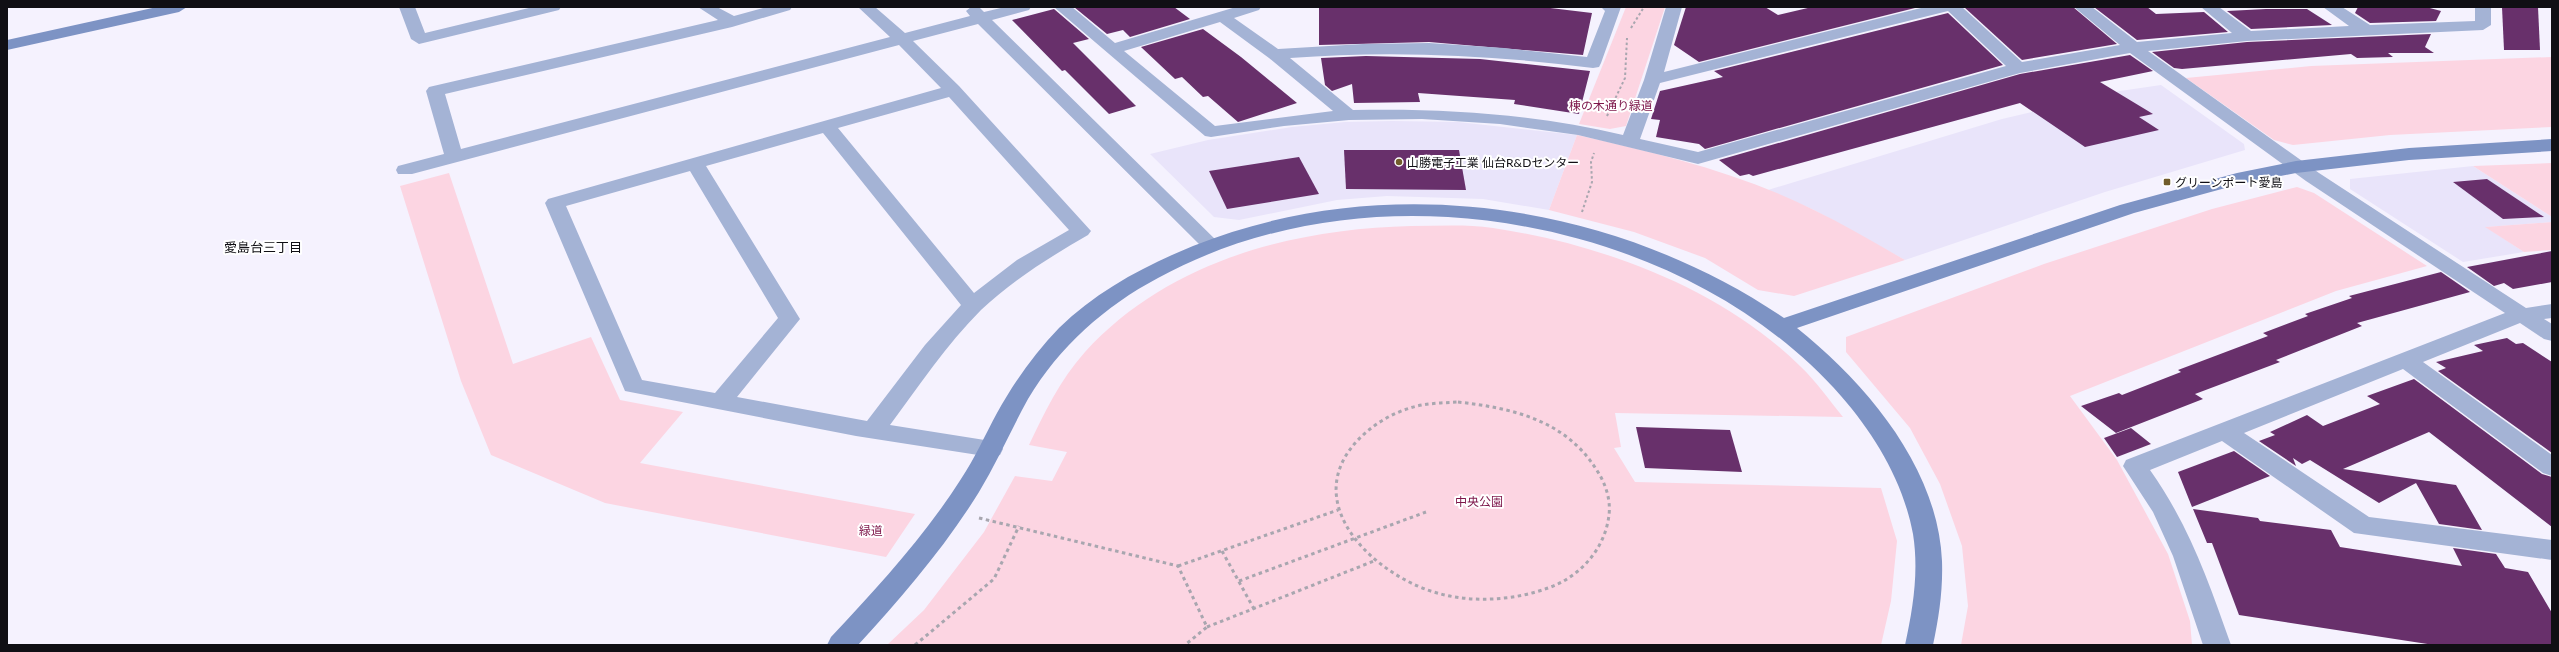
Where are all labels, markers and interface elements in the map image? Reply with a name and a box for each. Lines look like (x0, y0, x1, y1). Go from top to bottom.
park label: 棟の木通り緑道 (1569, 98, 1653, 113)
place label: 山勝電子工業 仙台R&Dセンター (1407, 155, 1579, 170)
marker: 山勝電子工業 仙台R&Dセンター (1394, 157, 1404, 167)
place label: グリーンポート愛島 (2175, 175, 2282, 190)
marker: グリーンポート愛島 (2162, 177, 2172, 187)
district label: 愛島台三丁目 (224, 239, 302, 255)
park label: 中央公園 (1455, 494, 1503, 509)
park label: 緑道 (859, 523, 883, 538)

